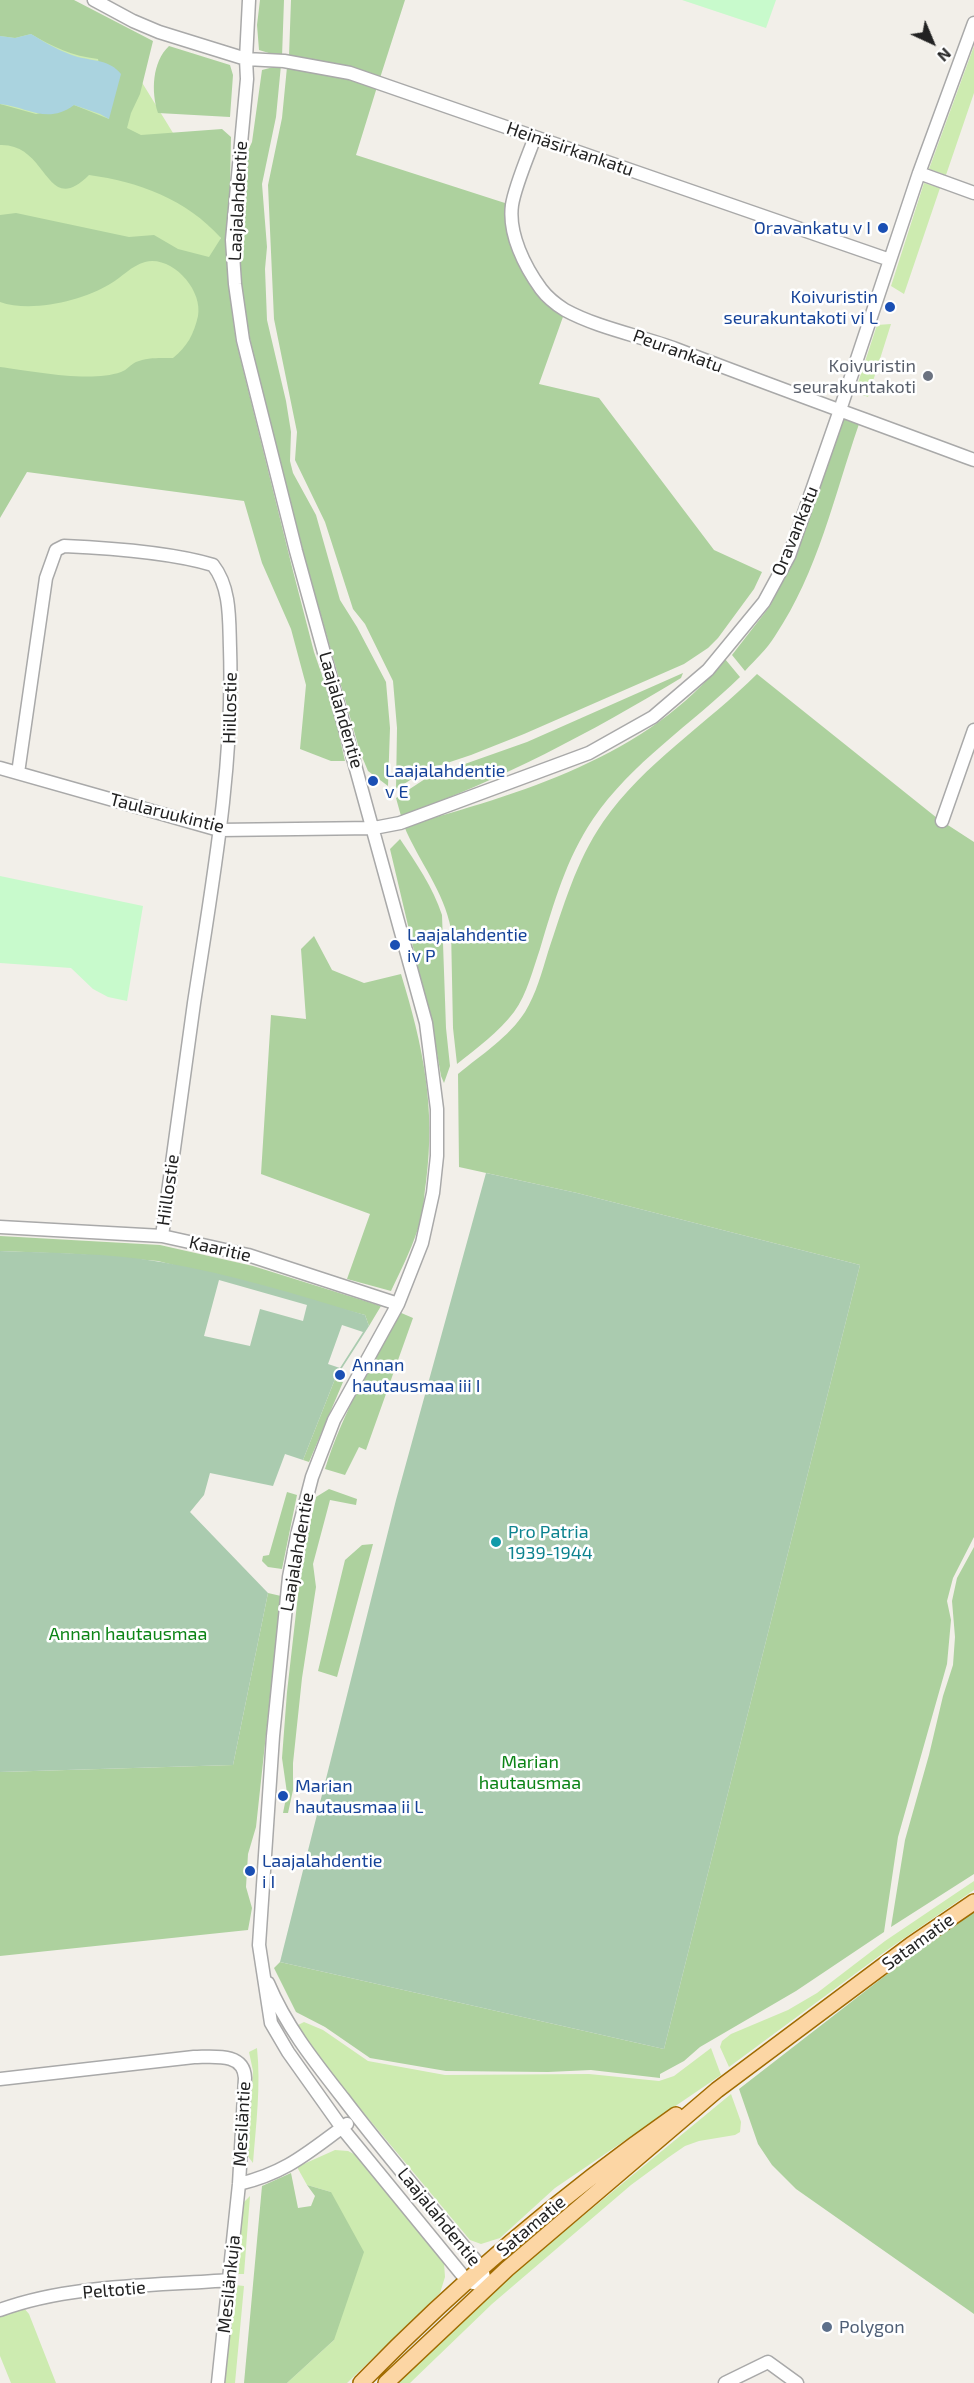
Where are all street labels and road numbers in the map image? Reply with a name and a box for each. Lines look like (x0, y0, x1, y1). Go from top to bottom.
street label: Heinäsirkankatu (504, 117, 636, 181)
street label: Laajalahdentie (224, 140, 252, 262)
street label: Peurankatu (630, 325, 726, 377)
street label: Oravankatu (767, 483, 823, 579)
street label: Laajalahdentie (314, 649, 368, 771)
street label: Hiillostie (219, 672, 241, 744)
street label: Taularuukintie (108, 788, 226, 838)
street label: Hiillostie (152, 1153, 184, 1227)
street label: Kaaritie (187, 1231, 253, 1267)
street label: Laajalahdentie (276, 1491, 318, 1613)
street label: Satamatie (878, 1909, 958, 1975)
street label: Mesiläntie (229, 2081, 255, 2167)
street label: Laajalahdentie (393, 2163, 485, 2271)
street label: Satamatie (492, 2191, 570, 2261)
street label: Mesilänkuja (213, 2234, 245, 2334)
street label: Peltotie (81, 2276, 147, 2304)

